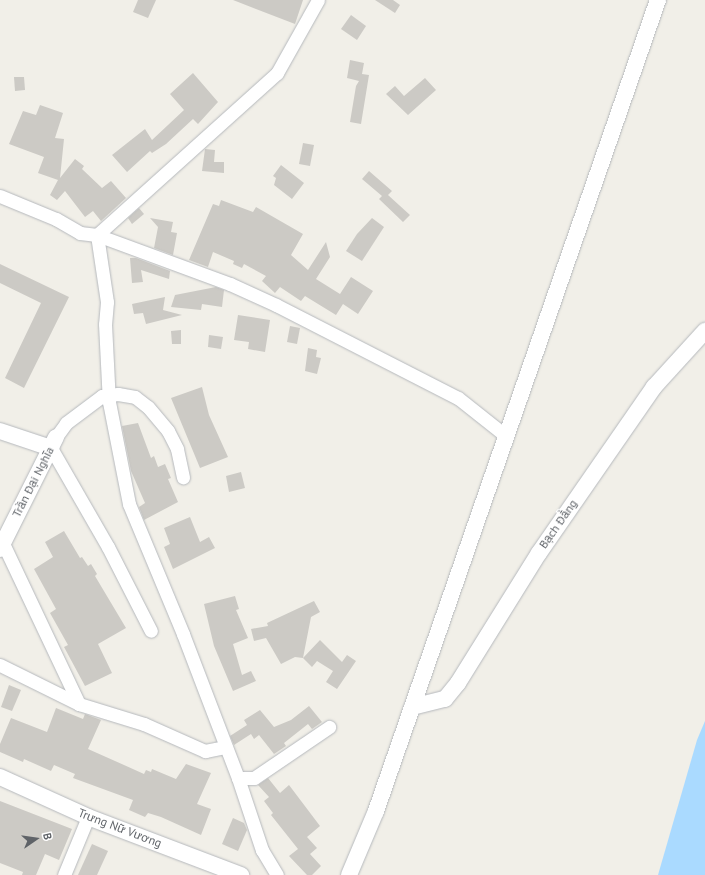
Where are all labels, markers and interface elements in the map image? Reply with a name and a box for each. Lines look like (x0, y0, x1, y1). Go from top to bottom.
street label: Trần Đại Nghĩa (9, 444, 57, 520)
street label: Bạch Đằng (536, 497, 580, 551)
street label: Trưng Nữ Vương (76, 805, 164, 851)
north arrow (16, 819, 56, 859)
text: B (40, 832, 55, 841)

